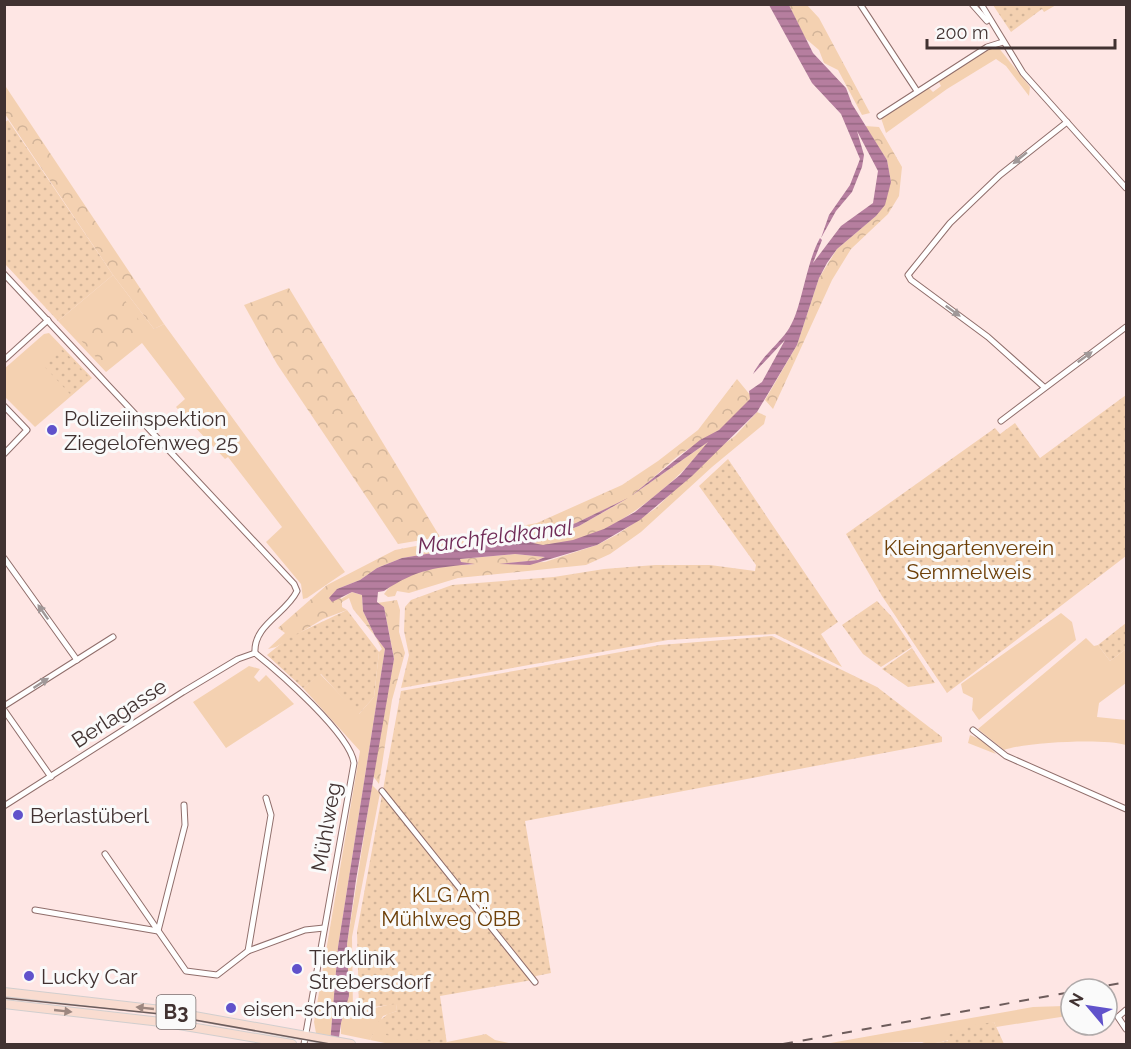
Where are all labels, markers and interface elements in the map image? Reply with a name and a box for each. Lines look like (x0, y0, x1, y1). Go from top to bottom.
scale bar (927, 12, 1114, 50)
text: 200 m (936, 22, 989, 43)
one-way arrow (1013, 151, 1028, 163)
one-way arrow (945, 305, 961, 317)
one-way arrow (1078, 352, 1093, 364)
place label: Polizeiinspektion Ziegelofenweg 25 (64, 406, 238, 455)
marker: Polizeiinspektion Ziegelofenweg 25 (45, 423, 59, 437)
water label: Marchfeldkanal (416, 514, 574, 558)
park label: Kleingartenverein Semmelweis (884, 535, 1054, 584)
one-way arrow (37, 604, 49, 620)
street label: Berlagasse (67, 673, 171, 753)
one-way arrow (32, 677, 49, 688)
street label: Mühlweg (306, 780, 346, 874)
place label: Berlastüberl (30, 803, 149, 828)
marker: Berlastüberl (11, 808, 25, 822)
park label: KLG Am Mühlweg ÖBB (381, 882, 521, 931)
place label: Tierklinik Strebersdorf (309, 945, 432, 994)
marker: Tierklinik Strebersdorf (290, 962, 304, 976)
place label: Lucky Car (41, 964, 138, 989)
marker: Lucky Car (22, 969, 36, 983)
north arrow (1059, 977, 1119, 1037)
text: N (1065, 990, 1088, 1010)
road number: B3 (156, 995, 195, 1029)
place label: eisen-schmid (243, 996, 374, 1021)
marker: eisen-schmid (224, 1001, 238, 1015)
one-way arrow (135, 1003, 154, 1013)
one-way arrow (53, 1006, 72, 1016)

